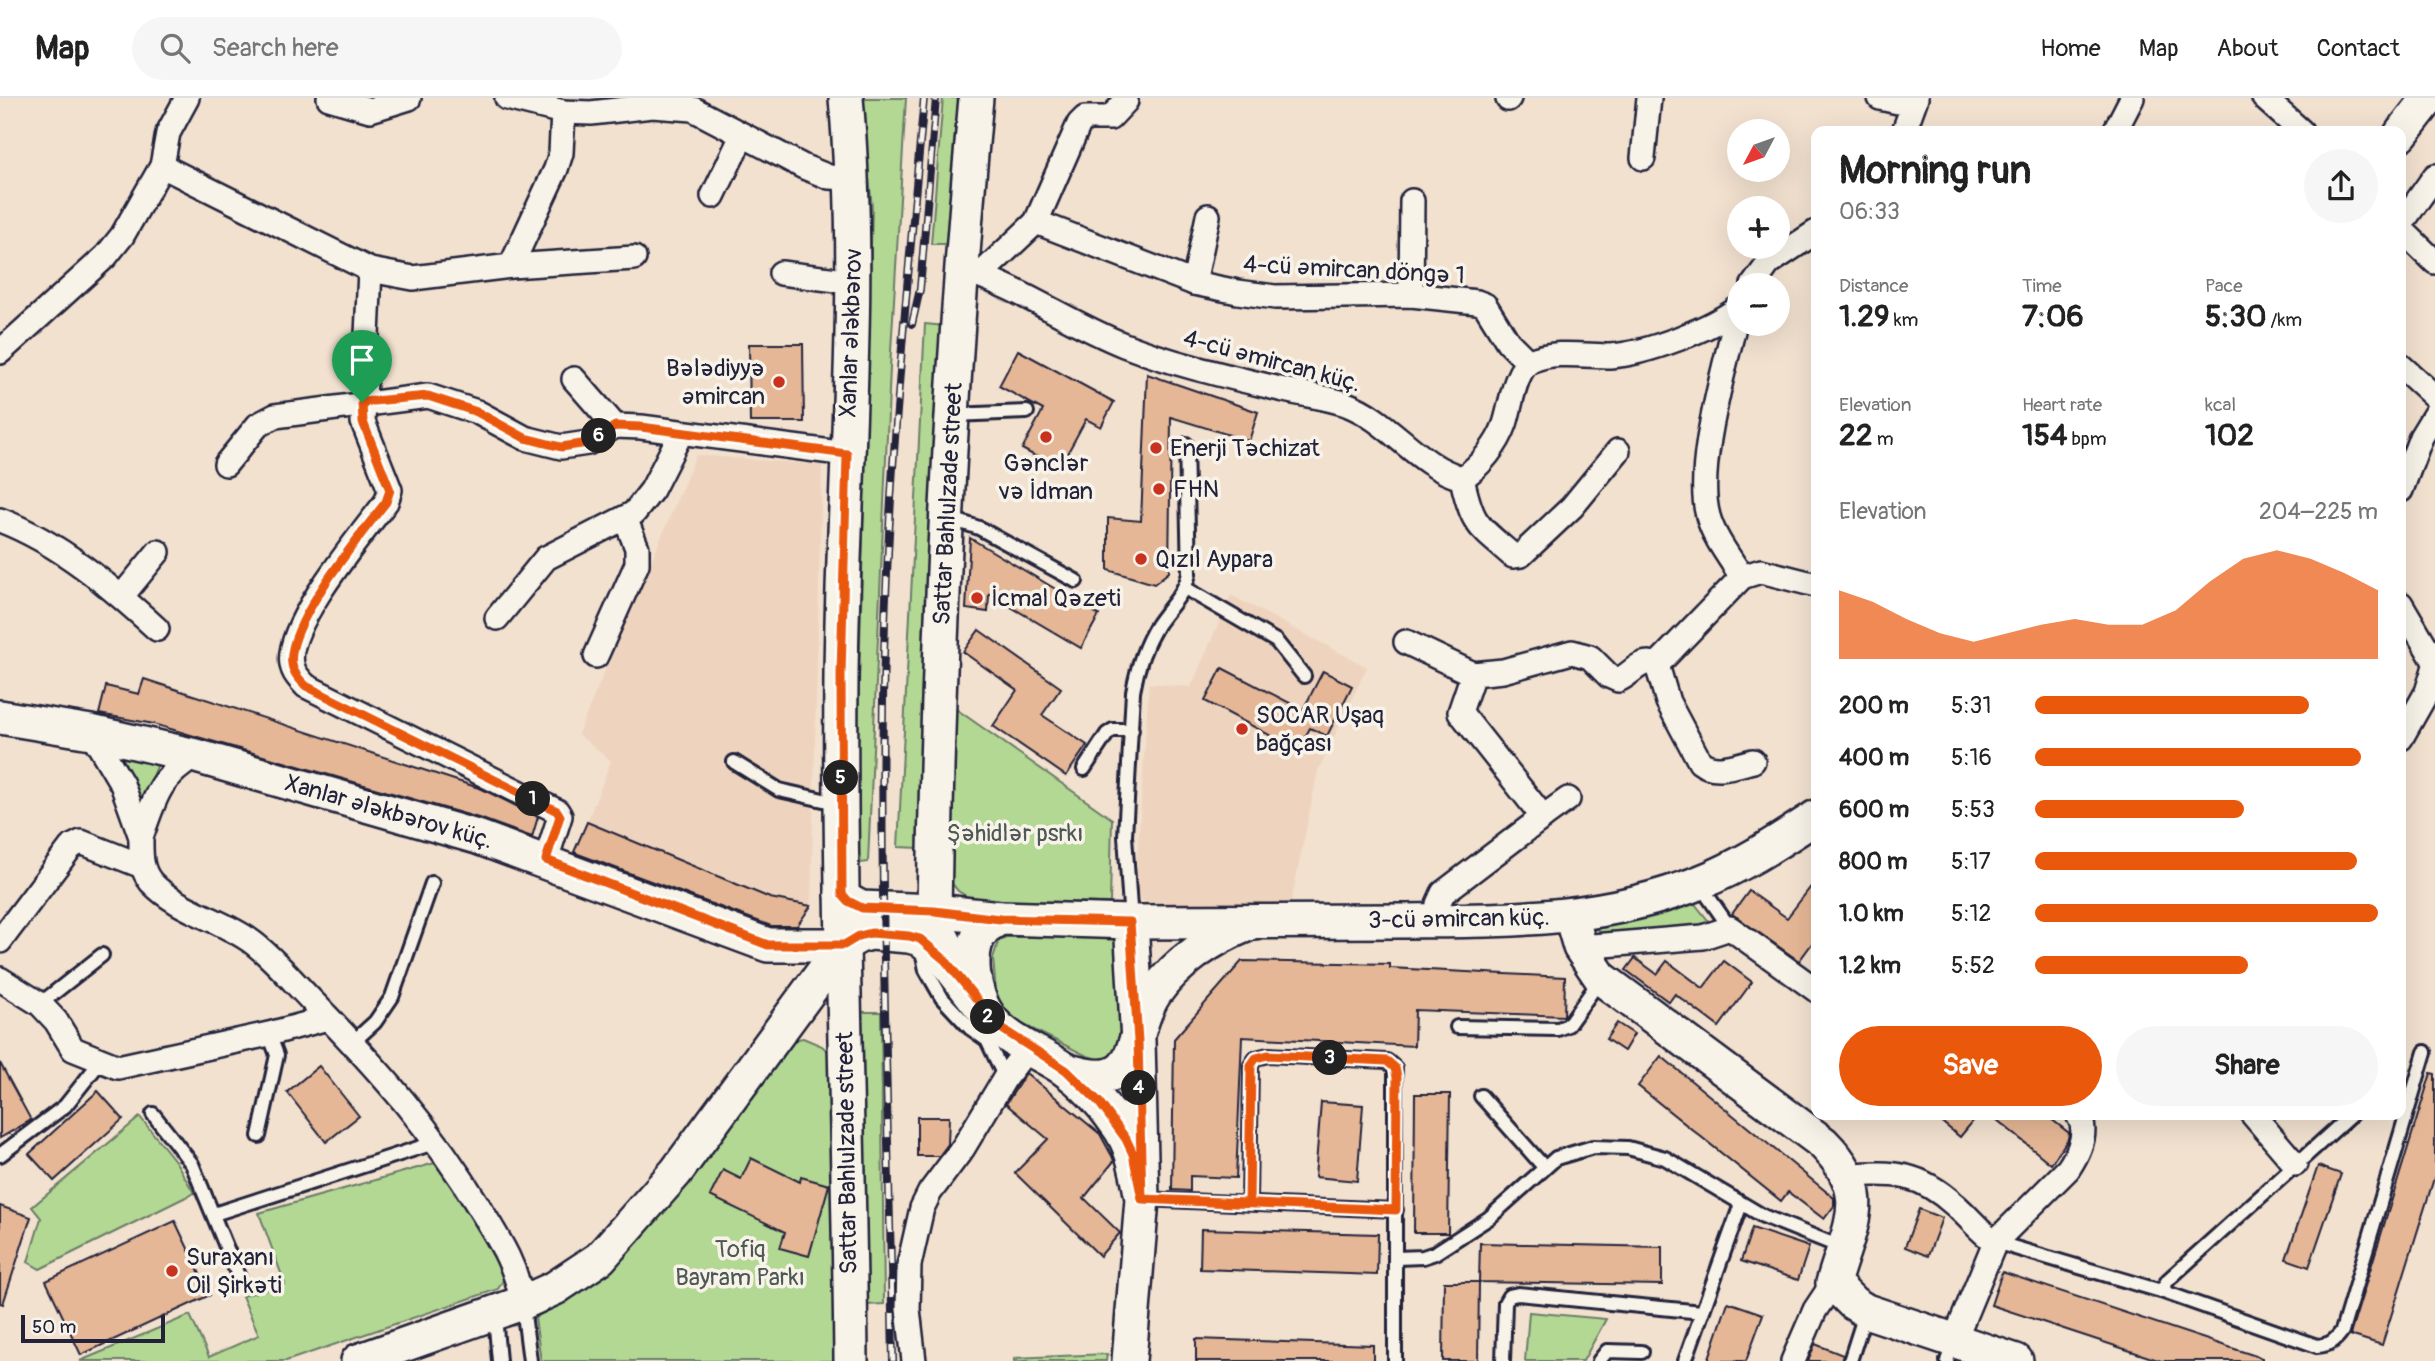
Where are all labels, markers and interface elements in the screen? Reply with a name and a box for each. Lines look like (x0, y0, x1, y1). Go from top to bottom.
search box (132, 17, 622, 80)
text: Map (35, 28, 90, 69)
icon: search (156, 29, 194, 67)
text: Search here (212, 32, 339, 64)
text: Home (2040, 34, 2101, 63)
text: Map (2139, 34, 2179, 63)
text: About (2217, 34, 2279, 63)
text: Contact (2317, 34, 2400, 63)
north arrow (1727, 119, 1790, 182)
map controls (1727, 119, 1790, 336)
text: Morning run (1839, 147, 2031, 195)
button: share (2304, 149, 2378, 223)
button: + (1727, 196, 1790, 259)
text: 06:33 (1839, 197, 1900, 226)
street label: Xanlar Ələkbərov (834, 248, 868, 418)
street label: 4-cü Əmircan döngə 1 (1242, 250, 1466, 290)
button: − (1727, 273, 1790, 336)
text: Distance (1839, 274, 1908, 298)
text: Time (2022, 274, 2062, 298)
text: Pace (2205, 274, 2243, 298)
text: 1.29 (1839, 298, 1890, 335)
text: 7:06 (2022, 298, 2084, 335)
text: 5:30 (2205, 298, 2267, 335)
text: km (1890, 308, 1918, 332)
text: /km (2267, 308, 2302, 332)
street label: 4-cü Əmircan küç. (1180, 323, 1364, 399)
pin (332, 330, 392, 402)
icon: arrive (343, 341, 381, 379)
place label: Bələdiyyə Əmircan (666, 354, 765, 411)
marker: Bələdiyyə Əmircan (771, 374, 787, 390)
street label: Sattar Bahlulzade street (927, 382, 969, 626)
text: Elevation (1839, 393, 1911, 417)
text: Heart rate (2022, 393, 2102, 417)
text: kcal (2205, 393, 2236, 417)
text: 22 (1839, 417, 1873, 454)
text: 154 (2022, 417, 2067, 454)
text: 102 (2205, 417, 2254, 454)
pin: 6 (582, 418, 616, 454)
text: 6 (593, 423, 604, 447)
text: m (1873, 427, 1894, 451)
text: bpm (2067, 427, 2107, 451)
marker: Gənclər və İdman (1038, 429, 1054, 445)
place label: Enerji Təchizat (1170, 434, 1320, 463)
marker: Enerji Təchizat (1148, 440, 1164, 456)
place label: Gənclər və İdman (998, 449, 1093, 506)
place label: FHN (1173, 475, 1219, 504)
marker: FHN (1151, 481, 1167, 497)
text: Elevation (1839, 497, 1927, 526)
text: 204–225 m (2259, 497, 2378, 526)
place label: Qızıl Aypara (1155, 545, 1273, 574)
marker: Qızıl Aypara (1133, 551, 1149, 567)
place label: İcmal Qəzeti (991, 584, 1121, 613)
marker: İcmal Qəzeti (969, 590, 985, 606)
text: 200 m (1839, 691, 1909, 720)
text: 5:31 (1951, 691, 1991, 720)
place label: SOCAR Uşaq bağçası (1256, 701, 1384, 758)
marker: SOCAR Uşaq bağçası (1234, 721, 1250, 737)
text: 400 m (1839, 743, 1909, 772)
text: 5:16 (1951, 743, 1992, 772)
pin: 5 (824, 760, 858, 796)
text: 5 (835, 765, 846, 789)
street label: Xanlar Ələkbərov küç. (282, 768, 496, 856)
pin: 1 (516, 782, 550, 816)
text: 1 (529, 786, 536, 810)
text: 600 m (1839, 795, 1909, 824)
text: 5:53 (1951, 795, 1995, 824)
park label: Şəhidlər psrkı (946, 819, 1084, 848)
text: 800 m (1839, 847, 1907, 876)
text: 5:17 (1951, 847, 1991, 876)
text: 1.0 km (1839, 899, 1904, 928)
text: 5:12 (1951, 899, 1991, 928)
street label: 3-cü Əmircan küç. (1368, 903, 1550, 935)
text: 1.2 km (1839, 951, 1901, 980)
text: 5:52 (1951, 951, 1995, 980)
pin: 2 (970, 1000, 1006, 1034)
text: 2 (982, 1004, 993, 1028)
button: Save (1839, 1026, 2102, 1106)
button: Share (2116, 1026, 2378, 1106)
street label: Sattar Bahlulzade street (830, 1031, 864, 1275)
pin: 3 (1312, 1040, 1348, 1076)
text: 3 (1324, 1045, 1335, 1069)
pin: 4 (1122, 1070, 1156, 1105)
text: 4 (1133, 1075, 1144, 1099)
park label: Tofiq Bayram Parkı (675, 1235, 805, 1292)
place label: Suraxanı Oil Şirkəti (186, 1243, 282, 1300)
marker: Suraxanı Oil Şirkəti (164, 1263, 180, 1279)
scale bar (21, 1312, 164, 1344)
text: 50 m (32, 1315, 76, 1339)

